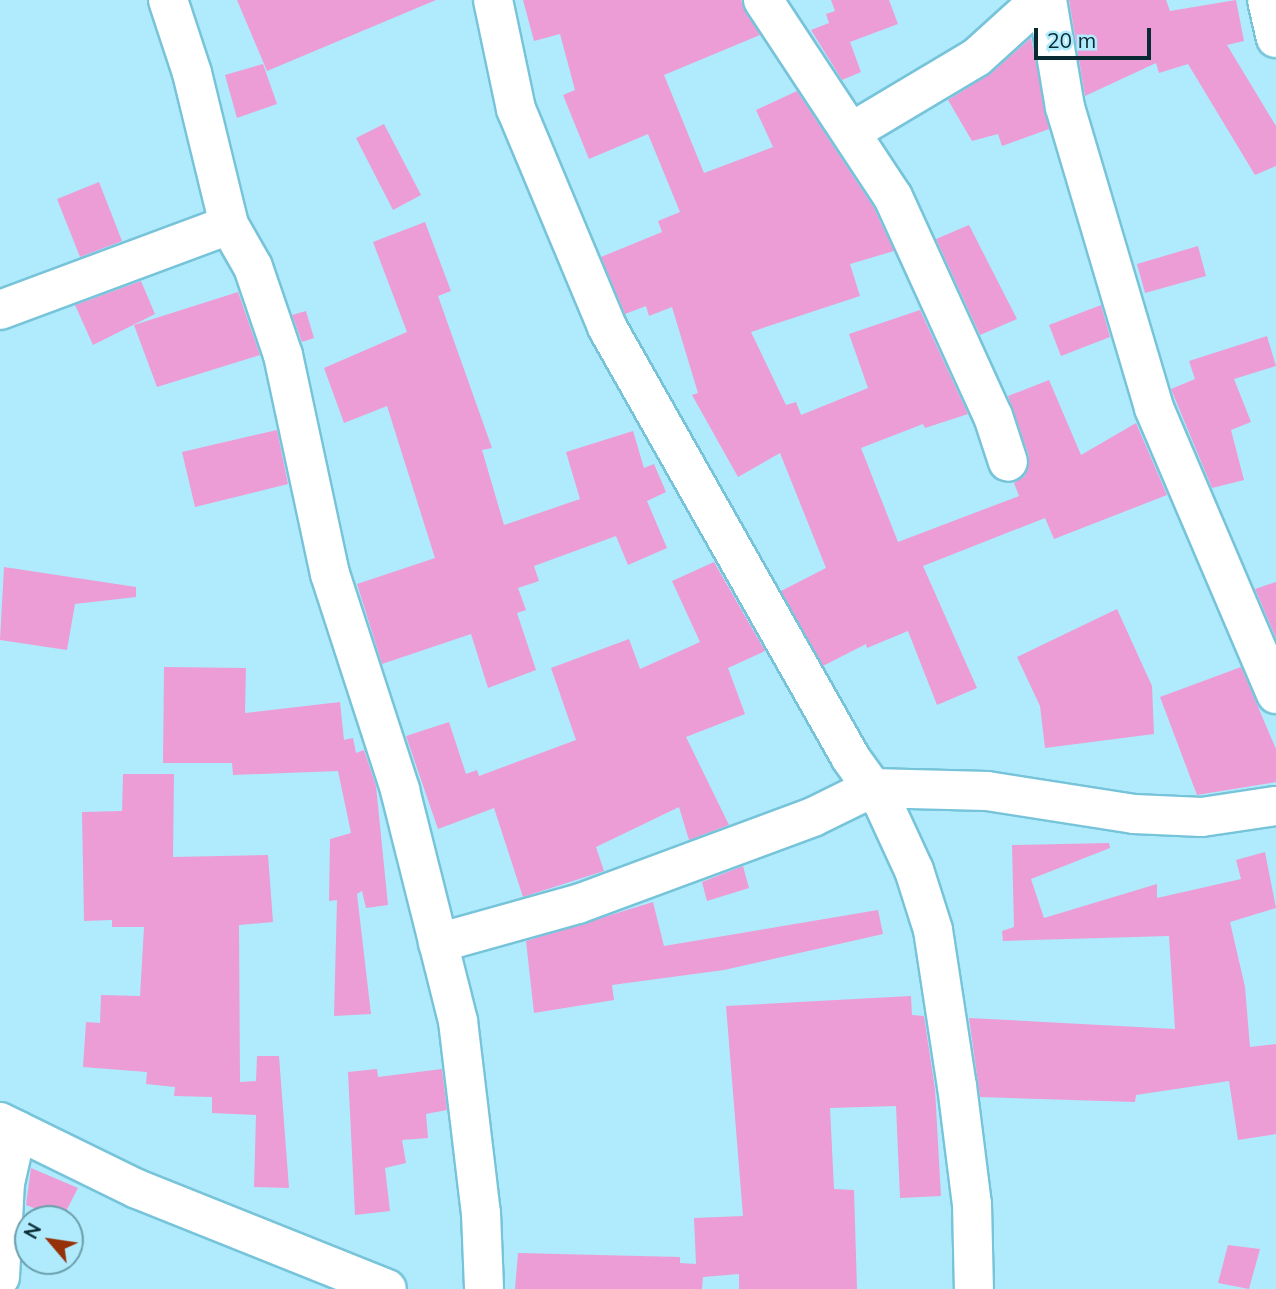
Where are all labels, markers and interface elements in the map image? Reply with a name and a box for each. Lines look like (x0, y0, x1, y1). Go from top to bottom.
scale bar (1038, 14, 1155, 58)
text: 20 m (1047, 27, 1096, 53)
north arrow (14, 1205, 84, 1275)
text: N (18, 1219, 46, 1243)

